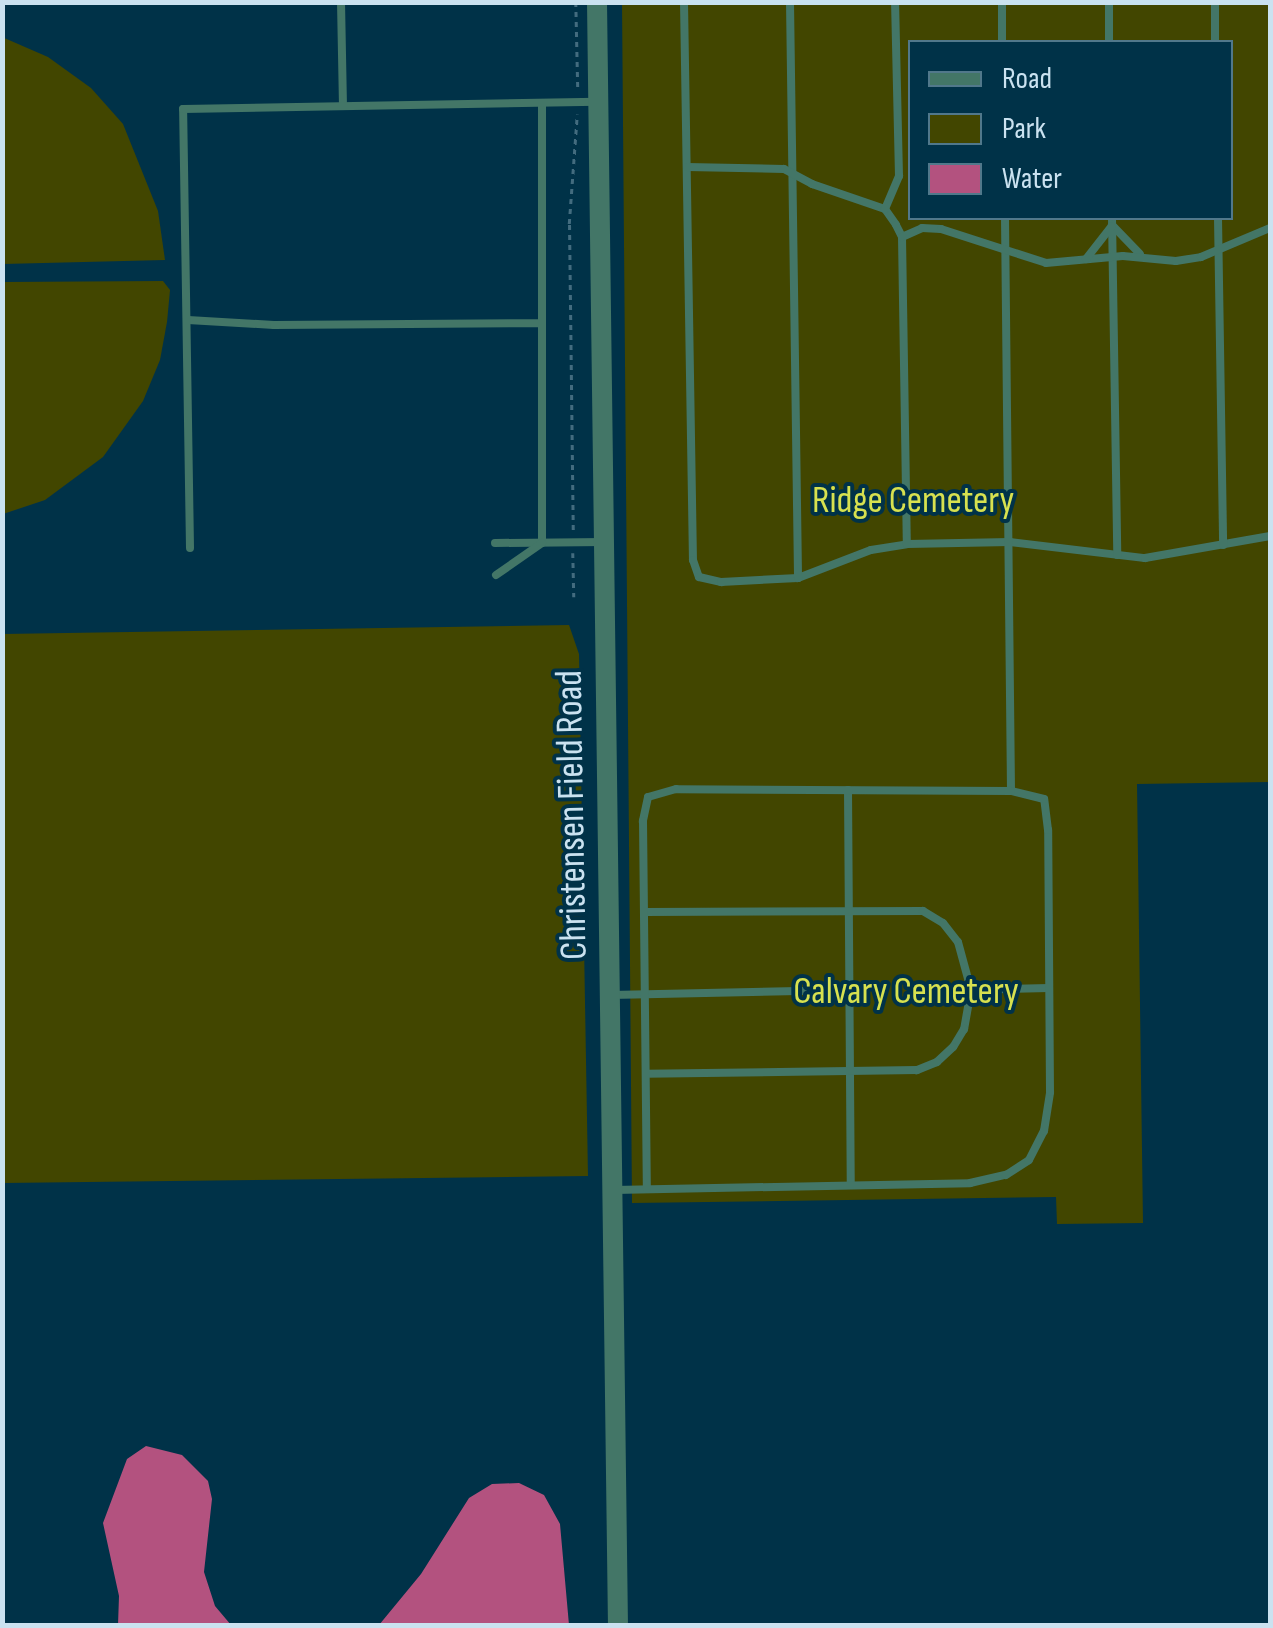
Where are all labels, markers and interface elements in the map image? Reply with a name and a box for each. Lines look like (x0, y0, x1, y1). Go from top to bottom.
legend (908, 40, 1233, 220)
text: Road (1002, 61, 1052, 97)
text: Park (1002, 111, 1046, 147)
text: Water (1002, 161, 1062, 197)
park label: Ridge Cemetery (812, 478, 1014, 524)
street label: Christensen Field Road (547, 670, 597, 960)
park label: Calvary Cemetery (793, 969, 1019, 1015)

